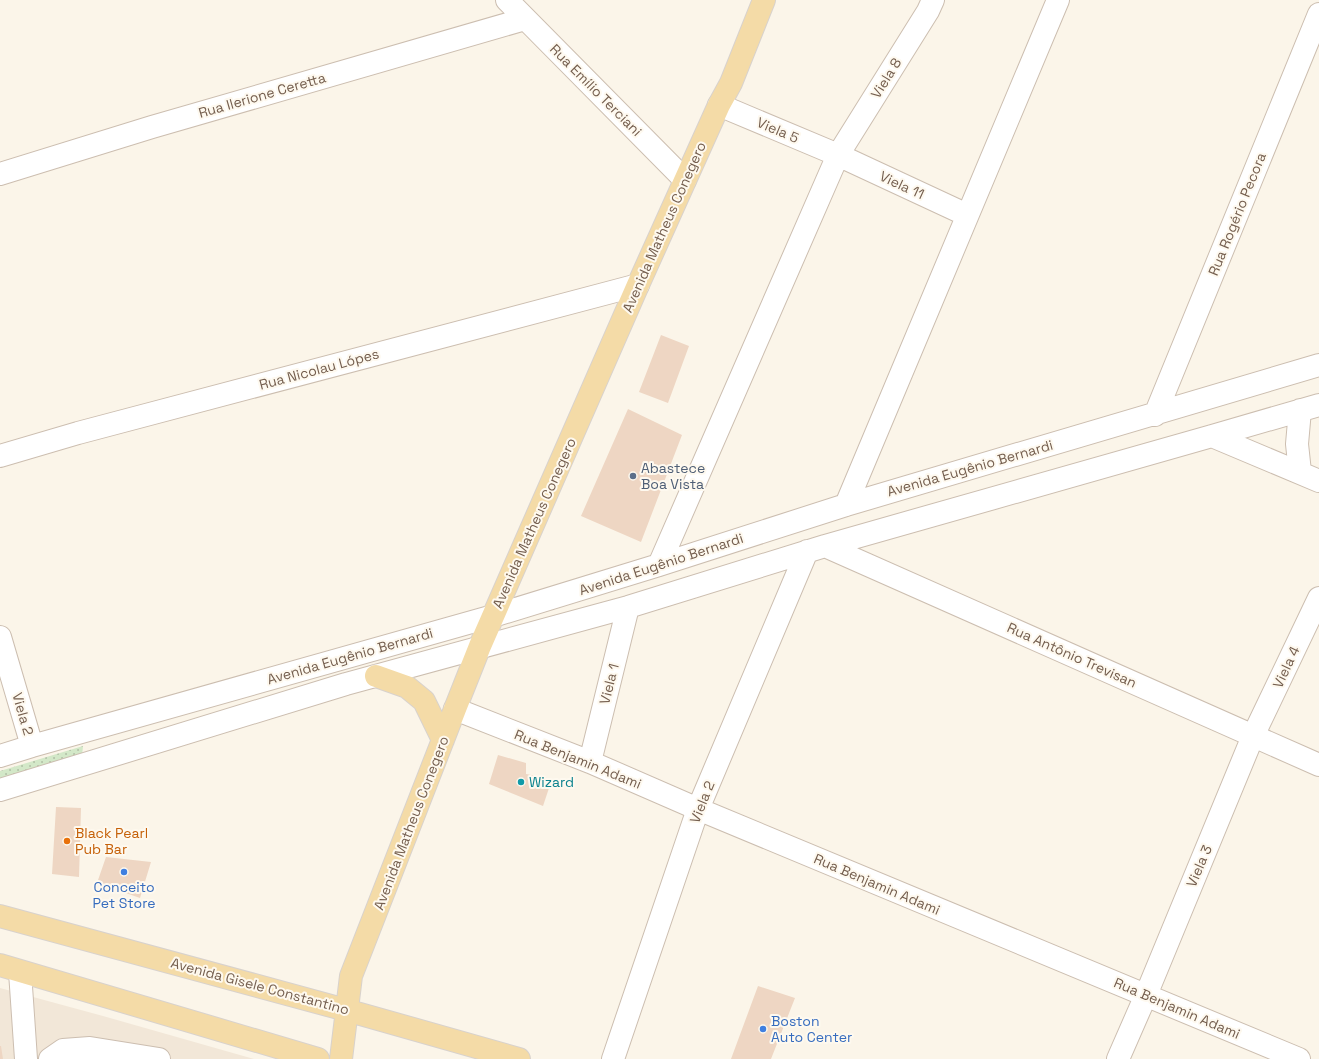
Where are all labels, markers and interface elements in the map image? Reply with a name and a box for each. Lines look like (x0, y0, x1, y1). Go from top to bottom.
street label: Rua Emílio Terciani (546, 40, 646, 140)
street label: Viela 8 (867, 54, 905, 102)
street label: Rua Ilerione Ceretta (196, 68, 328, 122)
street label: Viela 5 (754, 113, 802, 147)
street label: Avenida Matheus Conegero (618, 139, 710, 315)
street label: Rua Rogério Pecora (1204, 150, 1270, 278)
street label: Viela 11 (877, 167, 927, 203)
street label: Rua Nicolau Lópes (257, 344, 381, 394)
street label: Avenida Matheus Conegero (488, 435, 580, 611)
street label: Avenida Eugênio Bernardi (885, 436, 1055, 500)
place label: Abastece Boa Vista (641, 459, 705, 493)
marker: Abastece Boa Vista (628, 471, 638, 481)
street label: Avenida Eugênio Bernardi (577, 529, 745, 599)
street label: Rua Antônio Trevisan (1004, 618, 1140, 692)
street label: Avenida Eugênio Bernardi (265, 624, 435, 688)
street label: Viela 4 (1268, 643, 1304, 691)
street label: Viela 1 (595, 662, 623, 706)
street label: Viela 2 (8, 690, 38, 738)
street label: Rua Benjamin Adami (512, 725, 644, 793)
street label: Avenida Matheus Conegero (369, 733, 453, 913)
place label: Wizard (529, 773, 574, 791)
marker: Wizard (516, 777, 526, 787)
street label: Viela 2 (685, 778, 719, 826)
place label: Black Pearl Pub Bar (75, 824, 148, 858)
marker: Black Pearl Pub Bar (62, 836, 72, 846)
street label: Viela 3 (1182, 842, 1216, 890)
street label: Rua Benjamin Adami (811, 849, 943, 919)
marker: Conceito Pet Store (119, 867, 129, 877)
place label: Conceito Pet Store (93, 878, 155, 912)
street label: Avenida Gisele Constantino (169, 954, 351, 1018)
street label: Rua Benjamin Adami (1111, 973, 1243, 1043)
place label: Boston Auto Center (771, 1012, 852, 1046)
marker: Boston Auto Center (758, 1024, 768, 1034)

